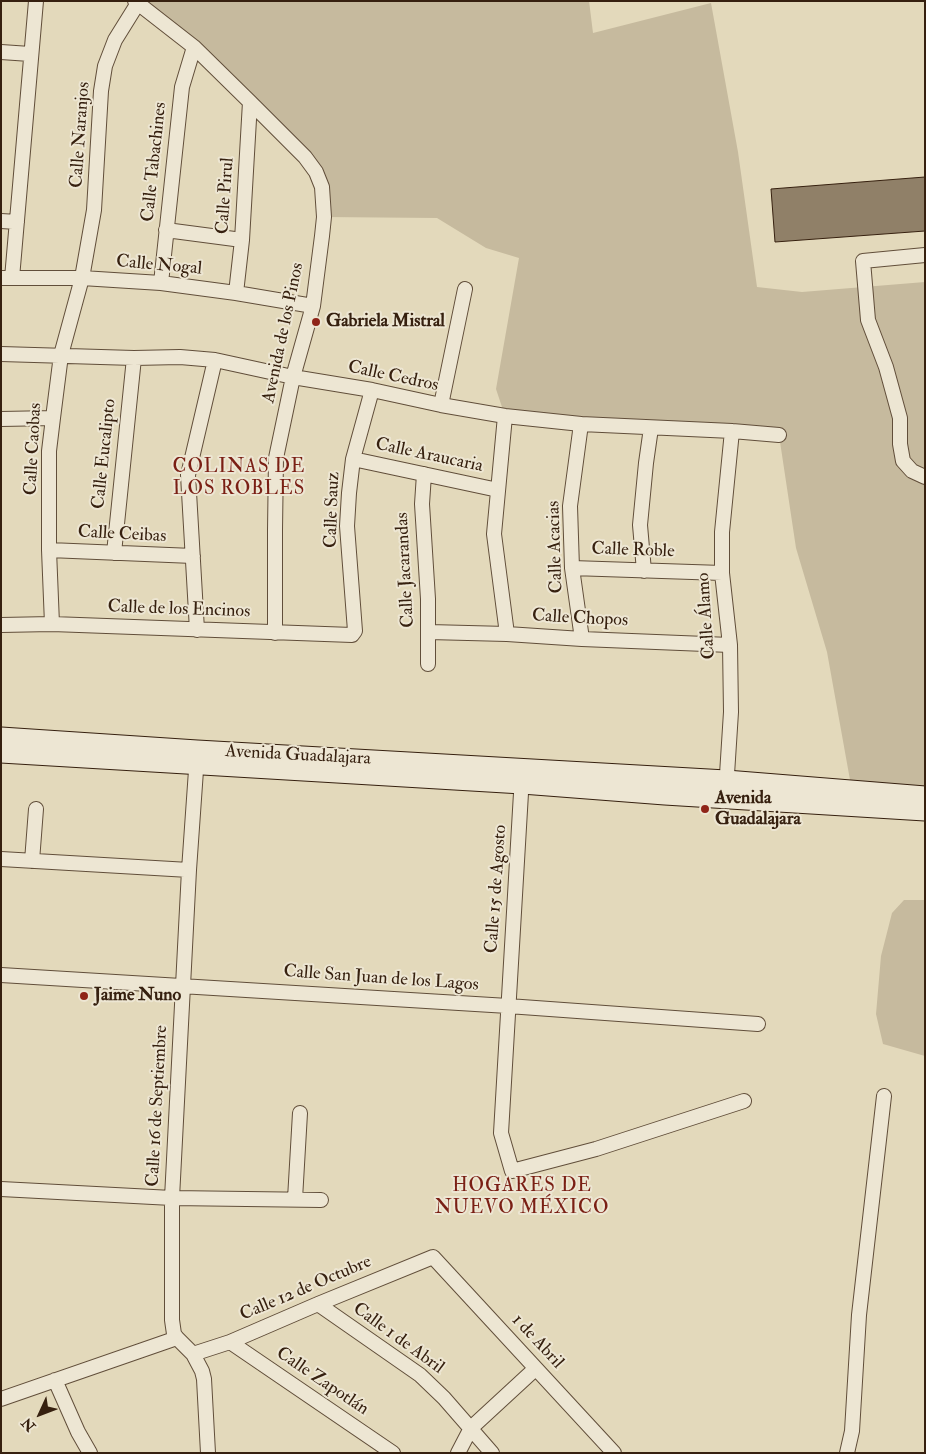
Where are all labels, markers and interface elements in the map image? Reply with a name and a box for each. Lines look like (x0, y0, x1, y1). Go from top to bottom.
street label: Calle Naranjos (67, 81, 95, 189)
street label: Calle Tabachines (138, 101, 172, 223)
street label: Calle Pirul (213, 157, 239, 235)
street label: Calle Nogal (115, 251, 203, 281)
street label: Avenida de los Pinos (259, 261, 309, 405)
place label: Gabriela Mistral (326, 311, 445, 333)
marker: Gabriela Mistral (310, 316, 322, 328)
street label: Calle Cedros (346, 357, 440, 397)
street label: Calle Eucalipto (88, 398, 122, 510)
street label: Calle Caobas (21, 402, 47, 496)
street label: Calle Araucaria (373, 434, 485, 478)
district label: COLINAS DE LOS ROBLES (171, 457, 307, 501)
street label: Calle Sauz (321, 471, 345, 549)
street label: Calle Acacias (544, 500, 568, 594)
street label: Calle Jacarandas (392, 512, 420, 628)
street label: Calle Ceibas (77, 522, 167, 548)
street label: Calle Roble (591, 539, 675, 563)
street label: Calle Álamo (693, 572, 721, 660)
street label: Calle de los Encinos (107, 597, 251, 623)
street label: Calle Chopos (531, 606, 629, 632)
street label: Avenida Guadalajara (225, 741, 371, 771)
place label: Avenida Guadalajara (715, 788, 801, 831)
marker: Avenida Guadalajara (699, 803, 711, 815)
street label: Calle 15 de Agosto (482, 824, 512, 954)
street label: Calle San Juan de los Lagos (283, 961, 479, 997)
place label: Jaime Nuno (94, 985, 181, 1007)
marker: Jaime Nuno (78, 990, 90, 1002)
street label: Calle 16 de Septiembre (143, 1025, 173, 1187)
district label: HOGARES DE NUEVO MÉXICO (433, 1176, 611, 1220)
street label: Calle 12 de Octubre (237, 1252, 375, 1326)
street label: Calle 1 de Abril (348, 1299, 448, 1379)
street label: 1 de Abril (506, 1310, 568, 1374)
street label: Calle Zapotlán (272, 1343, 372, 1421)
north arrow (15, 1389, 65, 1439)
text: N (18, 1414, 39, 1435)

